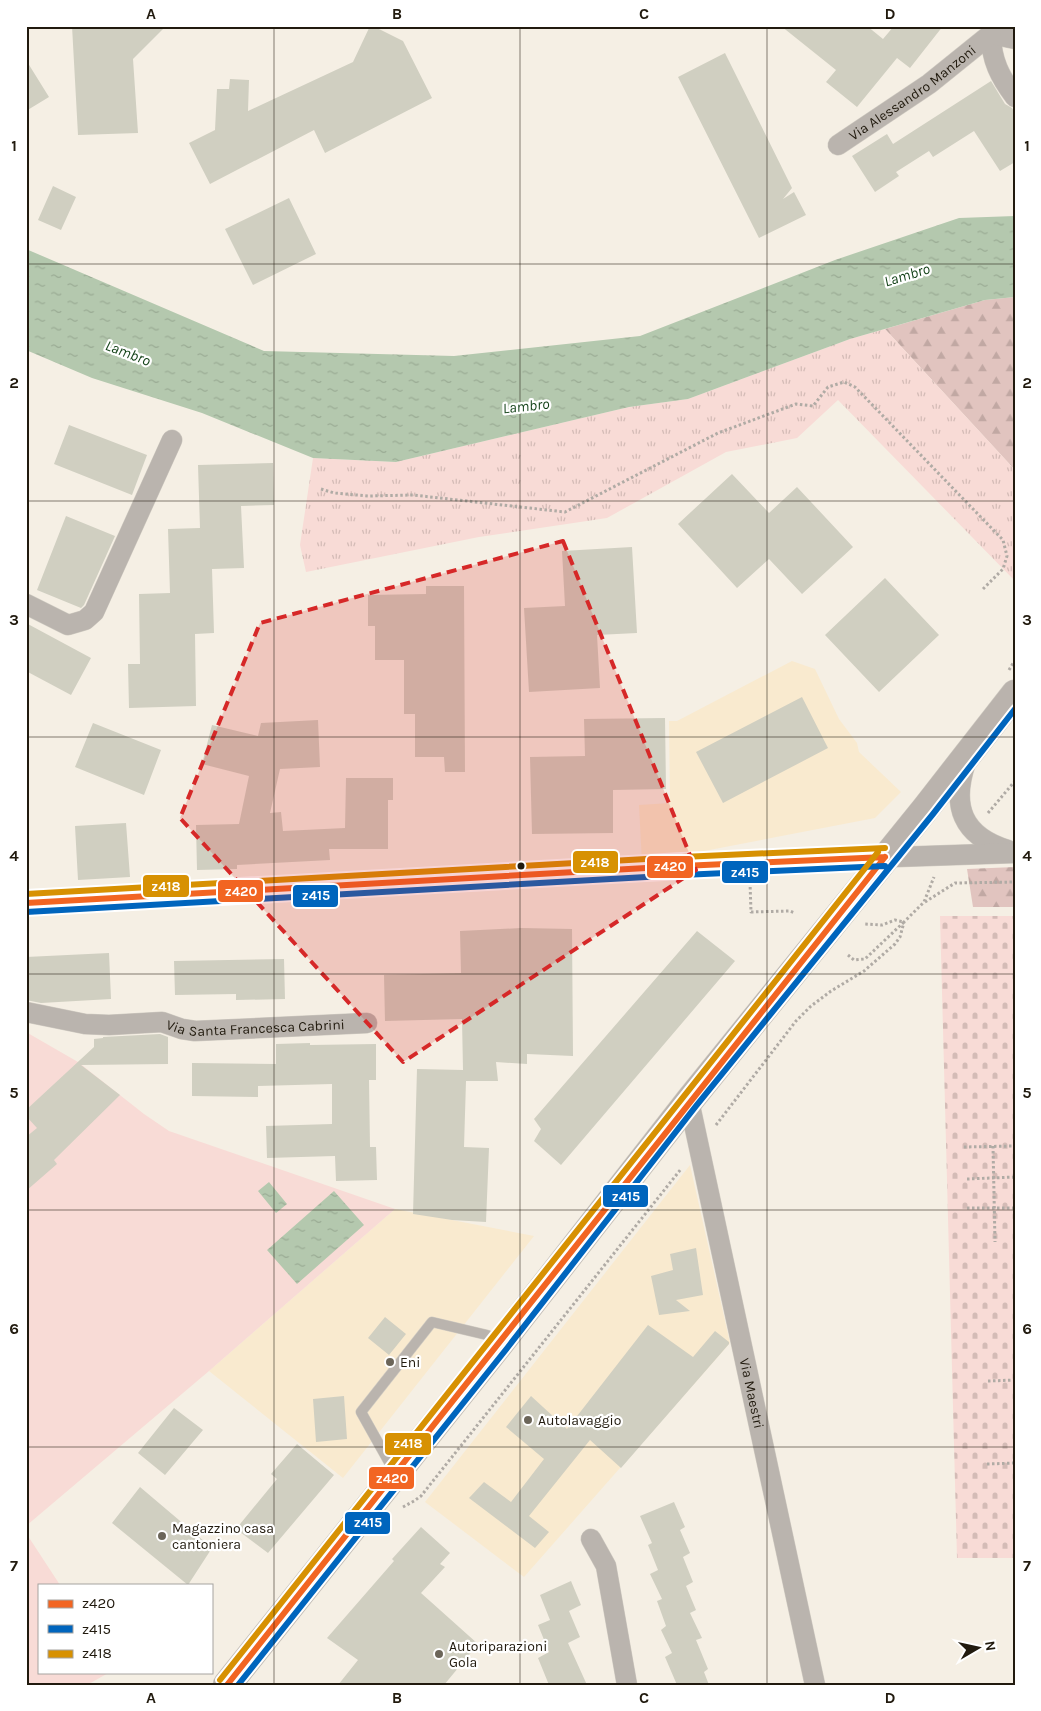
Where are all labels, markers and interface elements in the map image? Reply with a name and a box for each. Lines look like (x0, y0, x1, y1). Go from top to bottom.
text: A (146, 4, 156, 23)
text: B (392, 4, 402, 23)
text: C (639, 4, 649, 23)
text: D (885, 4, 896, 23)
street label: Via Alessandro Manzoni (846, 42, 980, 144)
text: 1 (11, 136, 17, 155)
text: 1 (1024, 136, 1030, 155)
water label: Lambro (882, 259, 933, 290)
water label: Lambro (103, 336, 154, 370)
text: 2 (9, 373, 19, 392)
text: 2 (1022, 373, 1032, 392)
water label: Lambro (502, 395, 551, 417)
text: 3 (9, 610, 19, 629)
text: 3 (1022, 610, 1032, 629)
text: 4 (9, 846, 19, 865)
text: 4 (1022, 846, 1032, 865)
line badge: z418 (572, 850, 619, 874)
text: z418 (580, 854, 610, 871)
line badge: z420 (646, 855, 694, 879)
text: z420 (654, 858, 686, 875)
line badge: z415 (721, 860, 769, 884)
unlabelled marker (516, 861, 526, 871)
text: z415 (731, 864, 759, 881)
line badge: z418 (142, 874, 190, 898)
text: z418 (151, 878, 181, 895)
line badge: z420 (217, 879, 264, 903)
text: z420 (225, 883, 257, 900)
line badge: z415 (292, 884, 339, 908)
text: z415 (302, 887, 330, 904)
street label: Via Santa Francesca Cabrini (164, 1016, 345, 1040)
text: 5 (9, 1083, 19, 1102)
text: 5 (1022, 1083, 1032, 1102)
line badge: z415 (602, 1184, 649, 1208)
text: z415 (612, 1188, 640, 1205)
text: 6 (9, 1319, 19, 1338)
text: 6 (1022, 1319, 1032, 1338)
place label: Eni (400, 1354, 421, 1371)
marker: Eni (384, 1356, 396, 1368)
street label: Via Maestri (736, 1357, 767, 1430)
place label: Autolavaggio (538, 1412, 621, 1429)
marker: Autolavaggio (522, 1414, 534, 1426)
line badge: z418 (384, 1432, 432, 1456)
text: z418 (393, 1435, 423, 1452)
line badge: z420 (368, 1466, 415, 1490)
text: z420 (376, 1470, 408, 1487)
line badge: z415 (344, 1511, 391, 1535)
text: z415 (354, 1514, 382, 1531)
place label: Magazzino casa cantoniera (172, 1520, 274, 1553)
marker: Magazzino casa cantoniera (156, 1530, 168, 1542)
text: 7 (10, 1556, 18, 1575)
text: 7 (1023, 1556, 1031, 1575)
legend (38, 1584, 212, 1674)
text: z420 (82, 1594, 115, 1612)
text: z415 (82, 1620, 111, 1638)
north arrow (954, 1624, 1004, 1674)
place label: Autoriparazioni Gola (449, 1638, 547, 1671)
text: N (981, 1640, 1000, 1652)
text: z418 (82, 1644, 112, 1662)
marker: Autoriparazioni Gola (433, 1648, 445, 1660)
text: A (146, 1688, 156, 1707)
text: B (392, 1688, 402, 1707)
text: C (639, 1688, 649, 1707)
text: D (885, 1688, 896, 1707)

